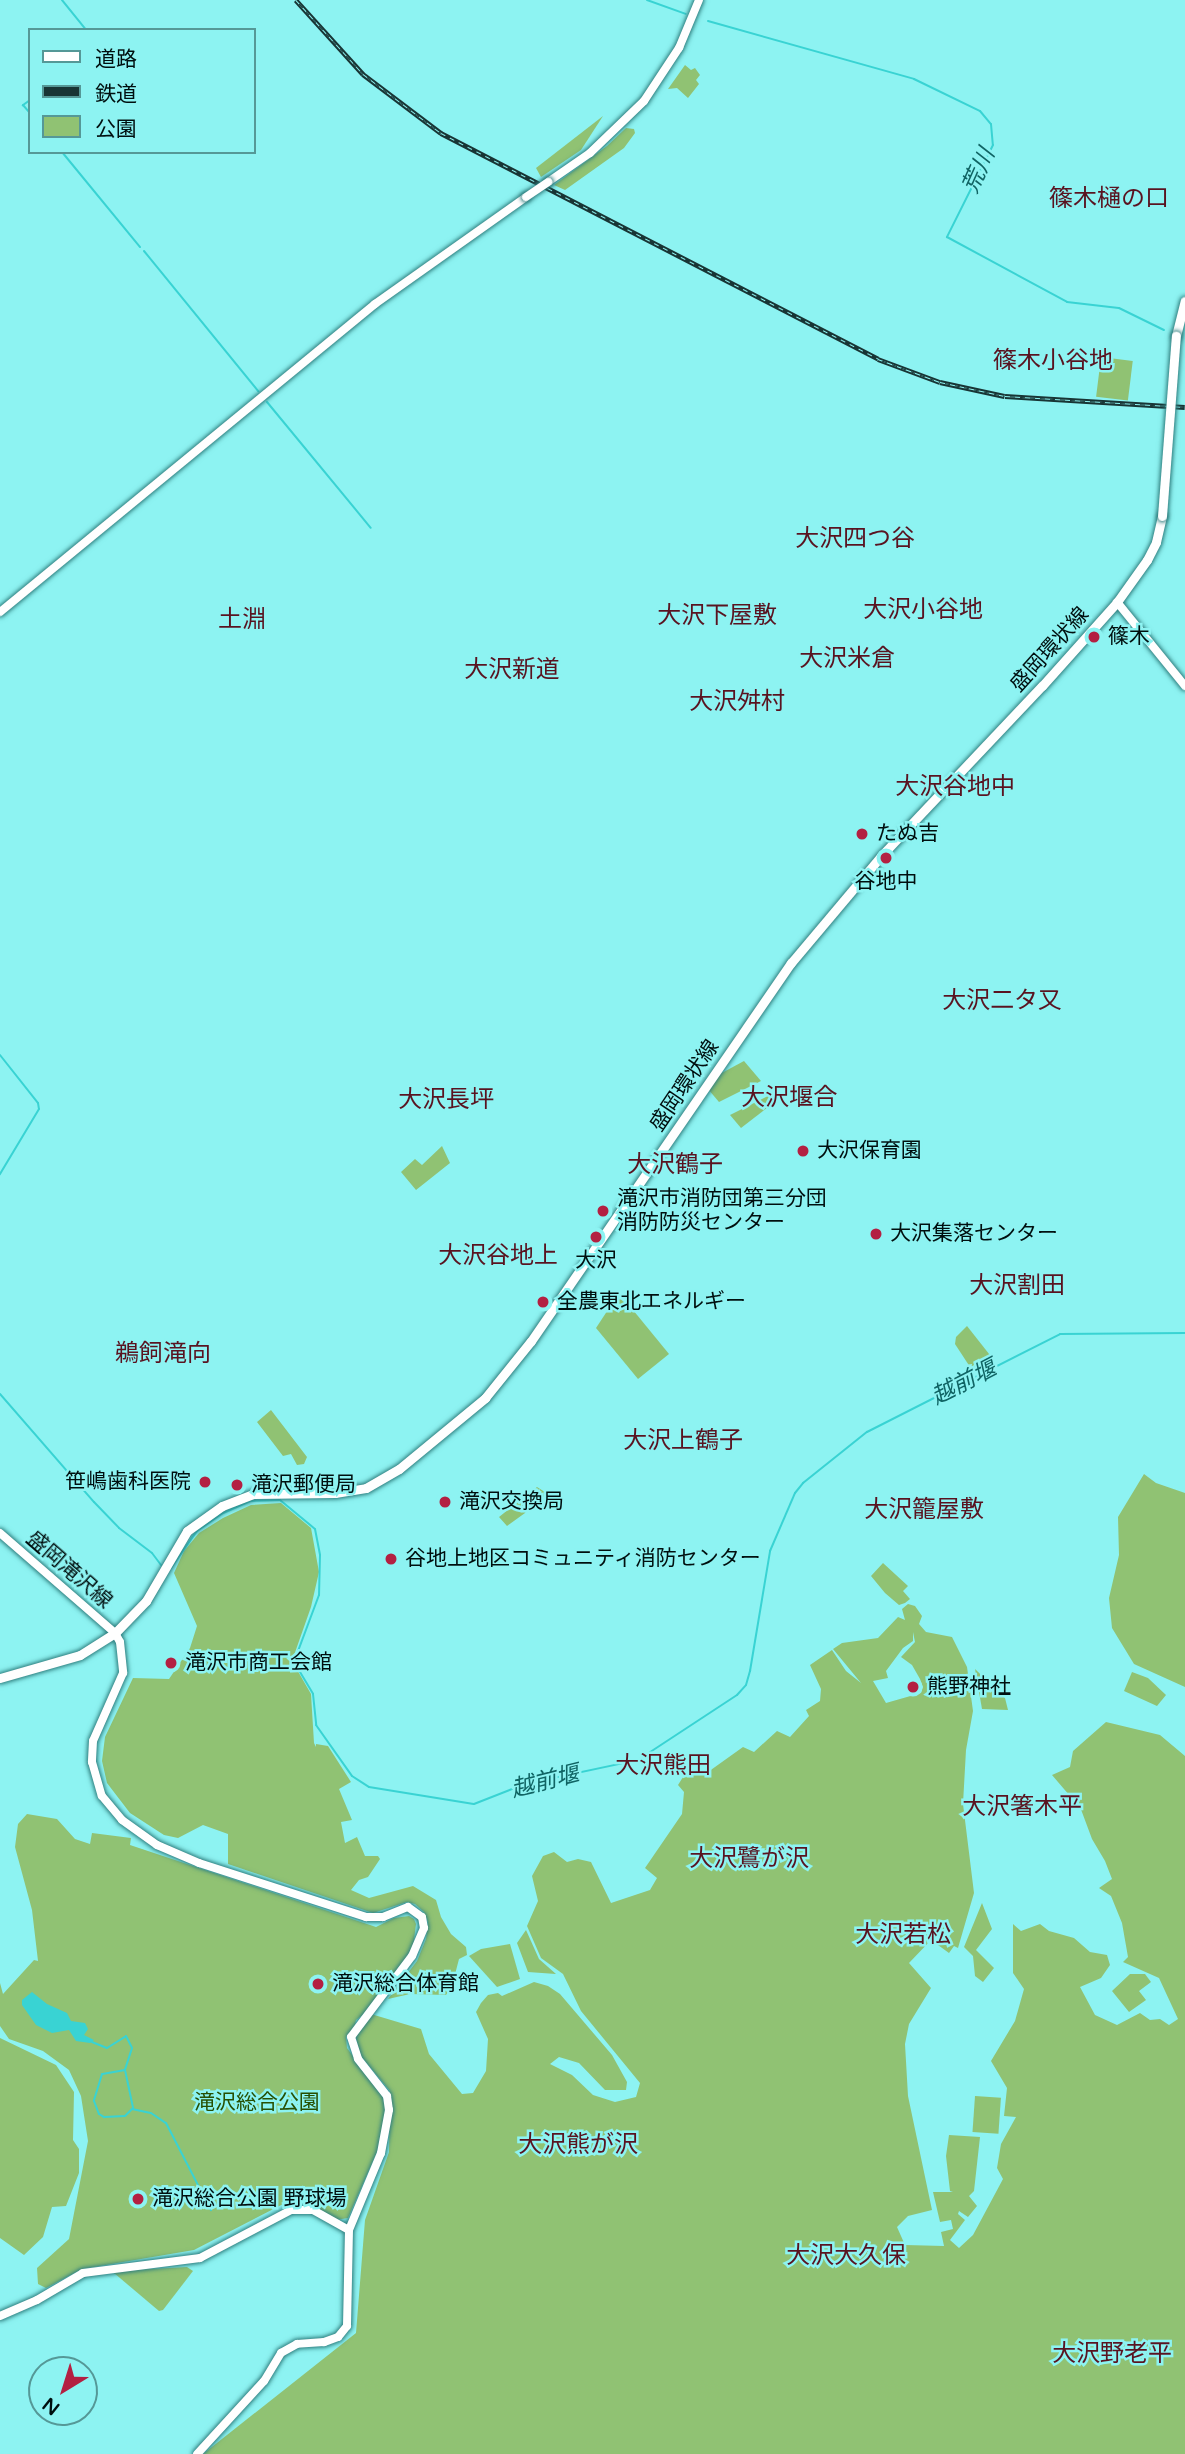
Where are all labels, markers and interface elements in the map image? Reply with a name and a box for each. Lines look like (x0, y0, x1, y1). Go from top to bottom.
legend (28, 28, 256, 154)
text: 道路 (95, 47, 137, 72)
text: 鉄道 (95, 82, 137, 107)
text: 公園 (95, 117, 137, 142)
water label: 荒川 (957, 144, 1001, 198)
district label: 篠木樋の口 (1049, 185, 1169, 213)
district label: 篠木小谷地 (993, 347, 1113, 375)
district label: 大沢四つ谷 (795, 525, 915, 553)
district label: 大沢小谷地 (863, 596, 983, 624)
district label: 大沢下屋敷 (657, 602, 777, 630)
street label: 盛岡環状線 (1006, 603, 1094, 697)
district label: 土淵 (218, 606, 266, 634)
place label: 篠木 (1108, 624, 1150, 650)
marker: 篠木 (1086, 629, 1102, 645)
district label: 大沢米倉 (799, 645, 895, 673)
district label: 大沢新道 (464, 656, 560, 684)
district label: 大沢舛村 (689, 688, 785, 716)
district label: 大沢谷地中 (895, 773, 1015, 801)
place label: たぬ吉 (876, 821, 939, 847)
marker: たぬ吉 (854, 826, 870, 842)
marker: 谷地中 (878, 850, 894, 866)
place label: 谷地中 (855, 869, 917, 895)
district label: 大沢二タ又 (942, 987, 1062, 1015)
street label: 盛岡環状線 (645, 1035, 725, 1137)
district label: 大沢堰合 (741, 1084, 837, 1112)
district label: 大沢長坪 (398, 1086, 494, 1114)
place label: 大沢保育園 (817, 1138, 922, 1164)
marker: 大沢保育園 (795, 1143, 811, 1159)
district label: 大沢鶴子 (627, 1151, 723, 1179)
place label: 滝沢市消防団第三分団 消防防災センター (617, 1186, 827, 1236)
marker: 滝沢市消防団第三分団 消防防災センター (595, 1203, 611, 1219)
place label: 大沢集落センター (890, 1221, 1058, 1247)
marker: 大沢集落センター (868, 1226, 884, 1242)
marker: 大沢 (588, 1229, 604, 1245)
district label: 大沢谷地上 (438, 1242, 558, 1270)
place label: 大沢 (575, 1248, 617, 1274)
district label: 大沢割田 (969, 1272, 1065, 1300)
place label: 全農東北エネルギー (557, 1289, 746, 1315)
marker: 全農東北エネルギー (535, 1294, 551, 1310)
district label: 鵜飼滝向 (115, 1340, 211, 1368)
water label: 越前堰 (927, 1355, 1001, 1411)
district label: 大沢上鶴子 (623, 1427, 743, 1455)
place label: 笹嶋歯科医院 (65, 1469, 191, 1495)
place label: 滝沢郵便局 (251, 1472, 356, 1498)
marker: 笹嶋歯科医院 (197, 1474, 213, 1490)
marker: 滝沢郵便局 (229, 1477, 245, 1493)
place label: 滝沢交換局 (459, 1489, 564, 1515)
marker: 滝沢交換局 (437, 1494, 453, 1510)
district label: 大沢籠屋敷 (864, 1496, 984, 1524)
street label: 盛岡滝沢線 (21, 1526, 117, 1614)
place label: 谷地上地区コミュニティ消防センター (405, 1546, 762, 1572)
marker: 谷地上地区コミュニティ消防センター (383, 1551, 399, 1567)
place label: 滝沢市商工会館 (185, 1650, 332, 1676)
marker: 滝沢市商工会館 (163, 1655, 179, 1671)
place label: 熊野神社 (927, 1674, 1011, 1700)
marker: 熊野神社 (905, 1679, 921, 1695)
district label: 大沢熊田 (615, 1752, 711, 1780)
water label: 越前堰 (508, 1760, 582, 1804)
district label: 大沢箸木平 (962, 1793, 1082, 1821)
district label: 大沢鷺が沢 (689, 1845, 809, 1873)
district label: 大沢若松 (855, 1921, 951, 1949)
place label: 滝沢総合体育館 (332, 1971, 479, 1997)
marker: 滝沢総合体育館 (310, 1976, 326, 1992)
park label: 滝沢総合公園 (194, 2090, 320, 2116)
district label: 大沢熊が沢 (518, 2131, 638, 2159)
place label: 滝沢総合公園 野球場 (152, 2186, 346, 2212)
marker: 滝沢総合公園 野球場 (130, 2191, 146, 2207)
district label: 大沢大久保 (786, 2242, 906, 2270)
district label: 大沢野老平 (1052, 2340, 1172, 2368)
north arrow (28, 2356, 98, 2426)
text: N (39, 2393, 64, 2419)

